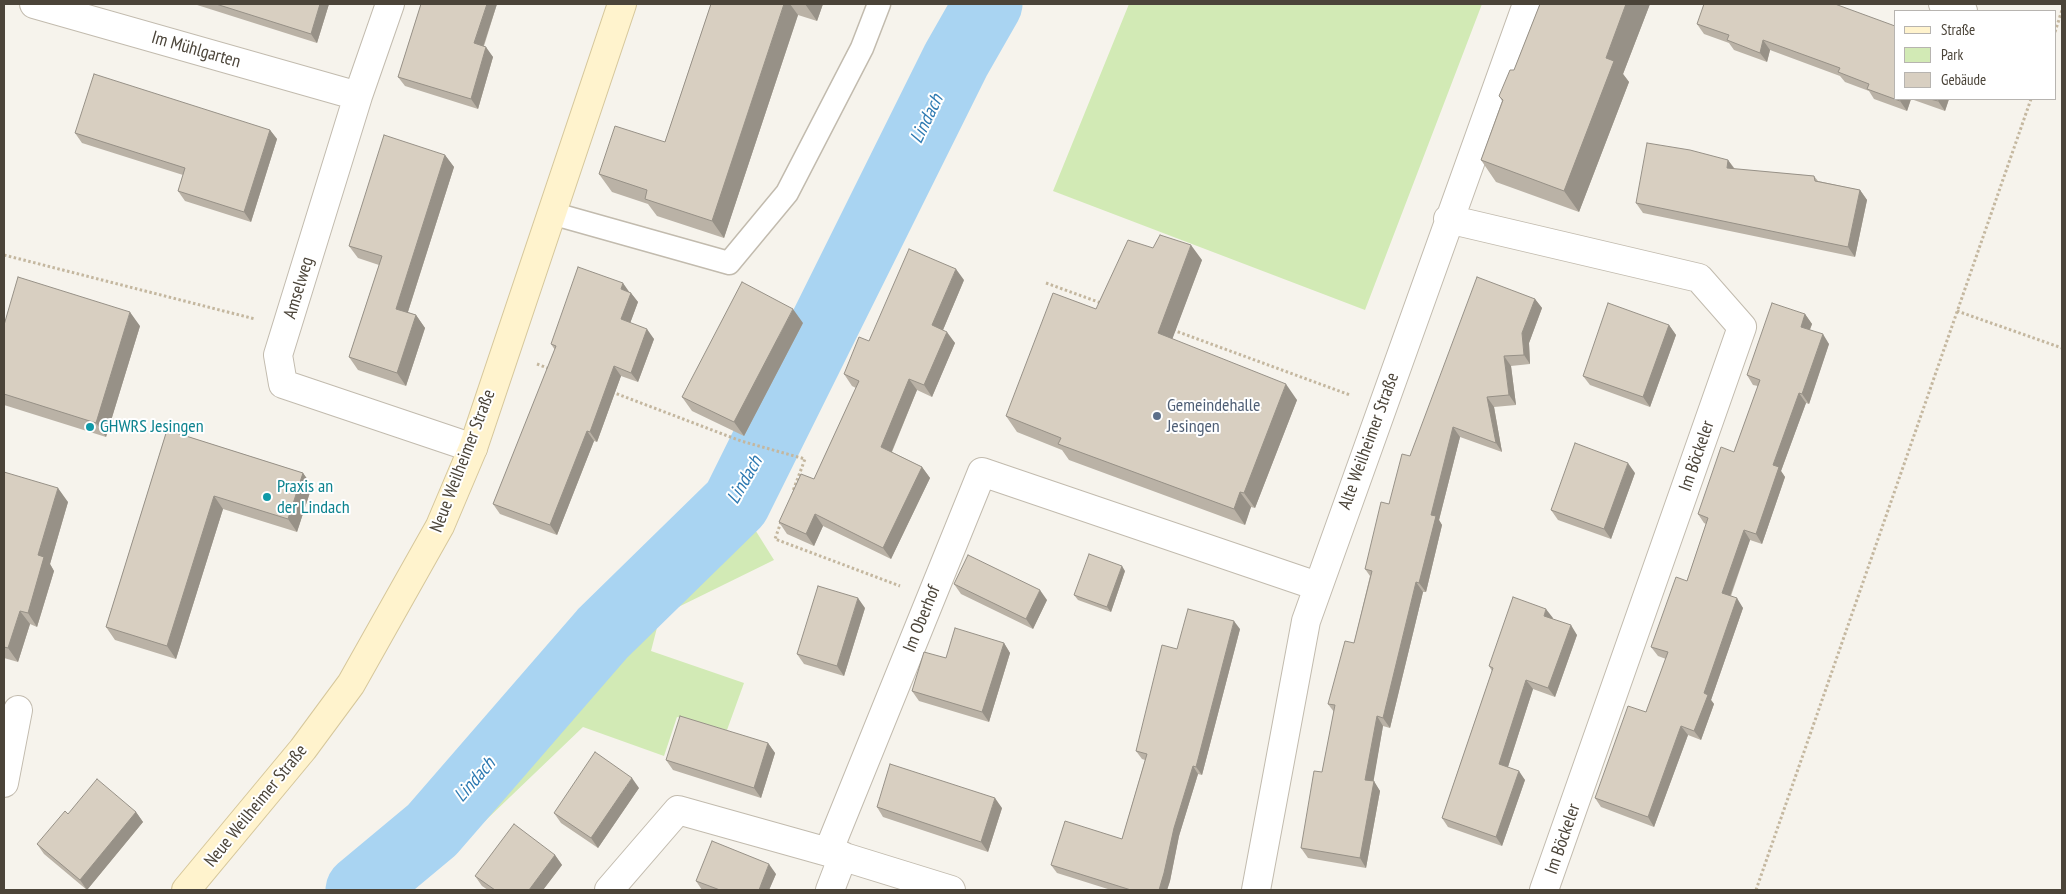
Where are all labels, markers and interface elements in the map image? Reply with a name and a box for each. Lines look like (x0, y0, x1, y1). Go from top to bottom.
legend (1894, 10, 2056, 100)
text: Straße (1941, 20, 1975, 39)
street label: Im Mühlgarten (149, 27, 243, 73)
text: Park (1941, 45, 1963, 64)
text: Gebäude (1941, 70, 1986, 89)
water label: Lindach (906, 91, 948, 147)
street label: Amselweg (279, 254, 319, 322)
street label: Alte Weilheimer Straße (1334, 370, 1404, 512)
street label: Neue Weilheimer Straße (426, 386, 500, 536)
place label: Gemeindehalle Jesingen (1167, 395, 1260, 438)
marker: Gemeindehalle Jesingen (1151, 410, 1163, 422)
place label: GHWRS Jesingen (100, 416, 204, 438)
street label: Im Böckeler (1675, 418, 1719, 494)
marker: GHWRS Jesingen (84, 421, 96, 433)
water label: Lindach (722, 452, 768, 508)
place label: Praxis an der Lindach (277, 476, 350, 518)
marker: Praxis an der Lindach (261, 491, 273, 503)
street label: Im Oberhof (899, 583, 945, 655)
street label: Neue Weilheimer Straße (200, 740, 312, 872)
water label: Lindach (450, 753, 500, 807)
street label: Im Böckeler (1541, 801, 1585, 877)

